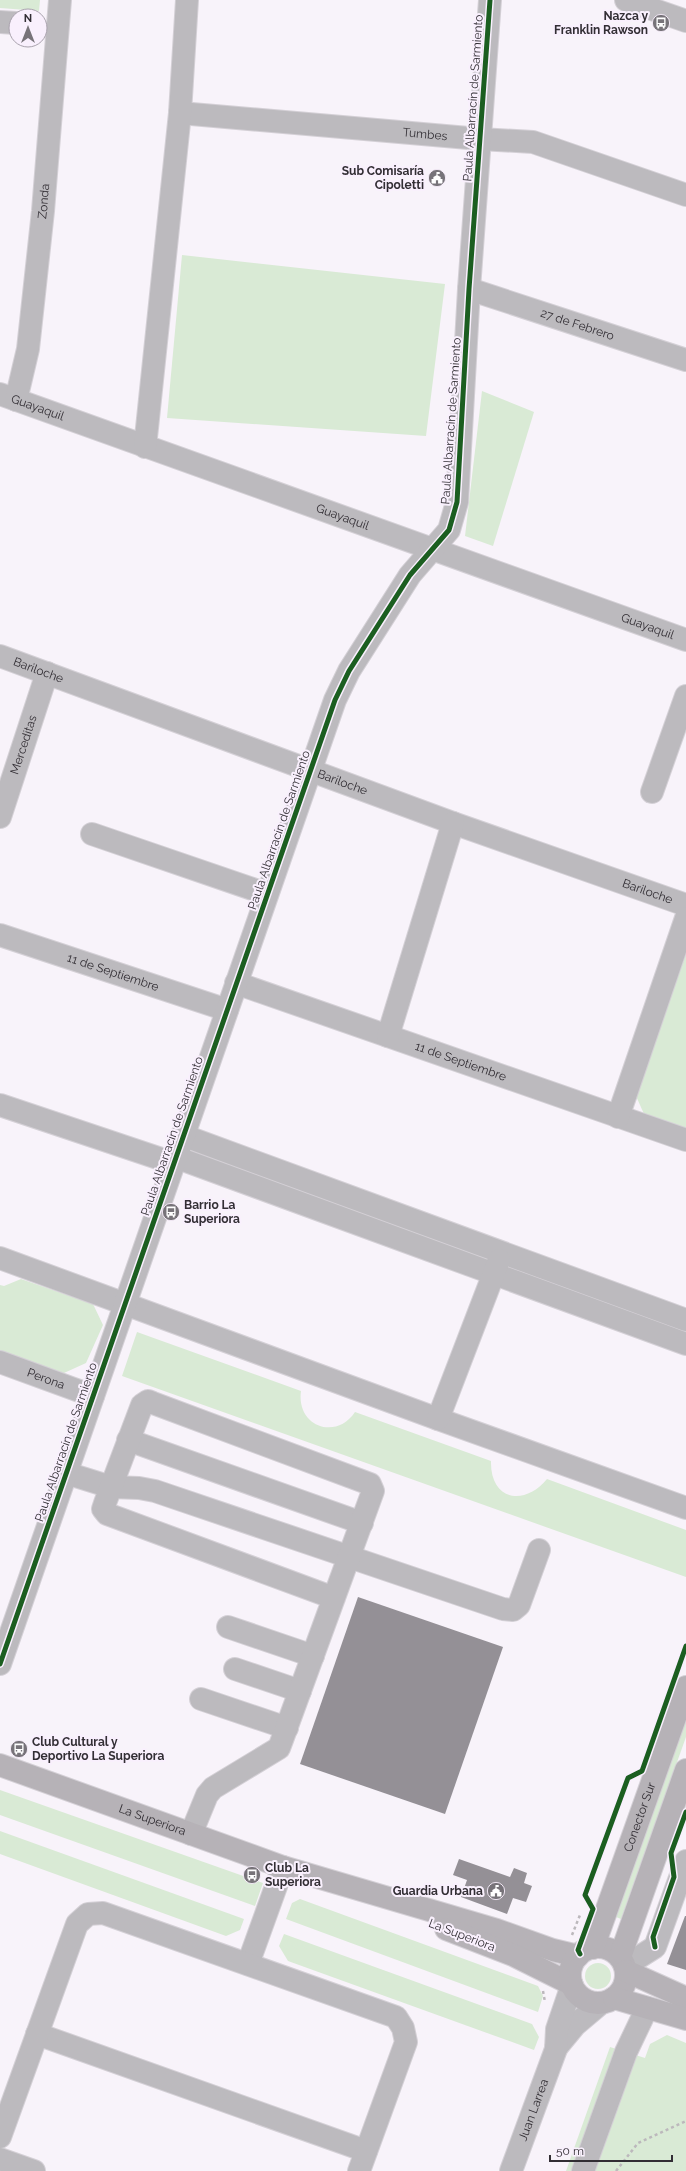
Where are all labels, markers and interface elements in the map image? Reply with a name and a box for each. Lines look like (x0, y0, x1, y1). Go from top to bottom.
north arrow (8, 8, 48, 48)
place label: Nazca y Franklin Rawson (554, 9, 648, 37)
text: N (24, 12, 32, 25)
bus stop icon: Nazca y Franklin Rawson (651, 13, 671, 33)
street label: Paula Albarracín de Sarmiento (460, 14, 486, 182)
street label: Tumbes (402, 125, 448, 143)
place label: Sub Comisaría Cipoletti (342, 164, 424, 192)
public building icon: Sub Comisaría Cipoletti (427, 168, 447, 188)
street label: Zonda (35, 183, 52, 220)
street label: 27 de Febrero (539, 306, 616, 343)
street label: Paula Albarracín de Sarmiento (438, 337, 464, 505)
street label: Guayaquil (9, 392, 67, 424)
street label: Guayaquil (314, 501, 372, 533)
street label: Guayaquil (619, 610, 677, 642)
street label: Bariloche (11, 655, 65, 686)
street label: Merceditas (7, 713, 40, 776)
street label: Paula Albarracín de Sarmiento (245, 749, 313, 911)
street label: Bariloche (315, 767, 369, 798)
street label: Bariloche (620, 876, 675, 907)
street label: 11 de Septiembre (65, 951, 161, 994)
street label: 11 de Septiembre (413, 1039, 508, 1084)
street label: Paula Albarracín de Sarmiento (138, 1055, 206, 1217)
place label: Barrio La Superiora (184, 1198, 240, 1226)
bus stop icon: Barrio La Superiora (161, 1202, 181, 1222)
street label: Paula Albarracín de Sarmiento (32, 1361, 100, 1523)
street label: Perona (25, 1366, 67, 1392)
place label: Club Cultural y Deportivo La Superiora (32, 1735, 164, 1763)
bus stop icon: Club Cultural y Deportivo La Superiora (9, 1739, 29, 1759)
street label: Conector Sur (621, 1780, 659, 1854)
street label: La Superiora (117, 1801, 188, 1838)
place label: Club La Superiora (265, 1861, 321, 1889)
bus stop icon: Club La Superiora (242, 1865, 262, 1885)
public building icon: Guardia Urbana (486, 1881, 506, 1901)
place label: Guardia Urbana (393, 1884, 483, 1898)
street label: La Superiora (427, 1916, 497, 1954)
street label: Juan Larrea (516, 2077, 551, 2143)
scale bar (550, 2137, 672, 2163)
text: 50 m (556, 2144, 584, 2158)

